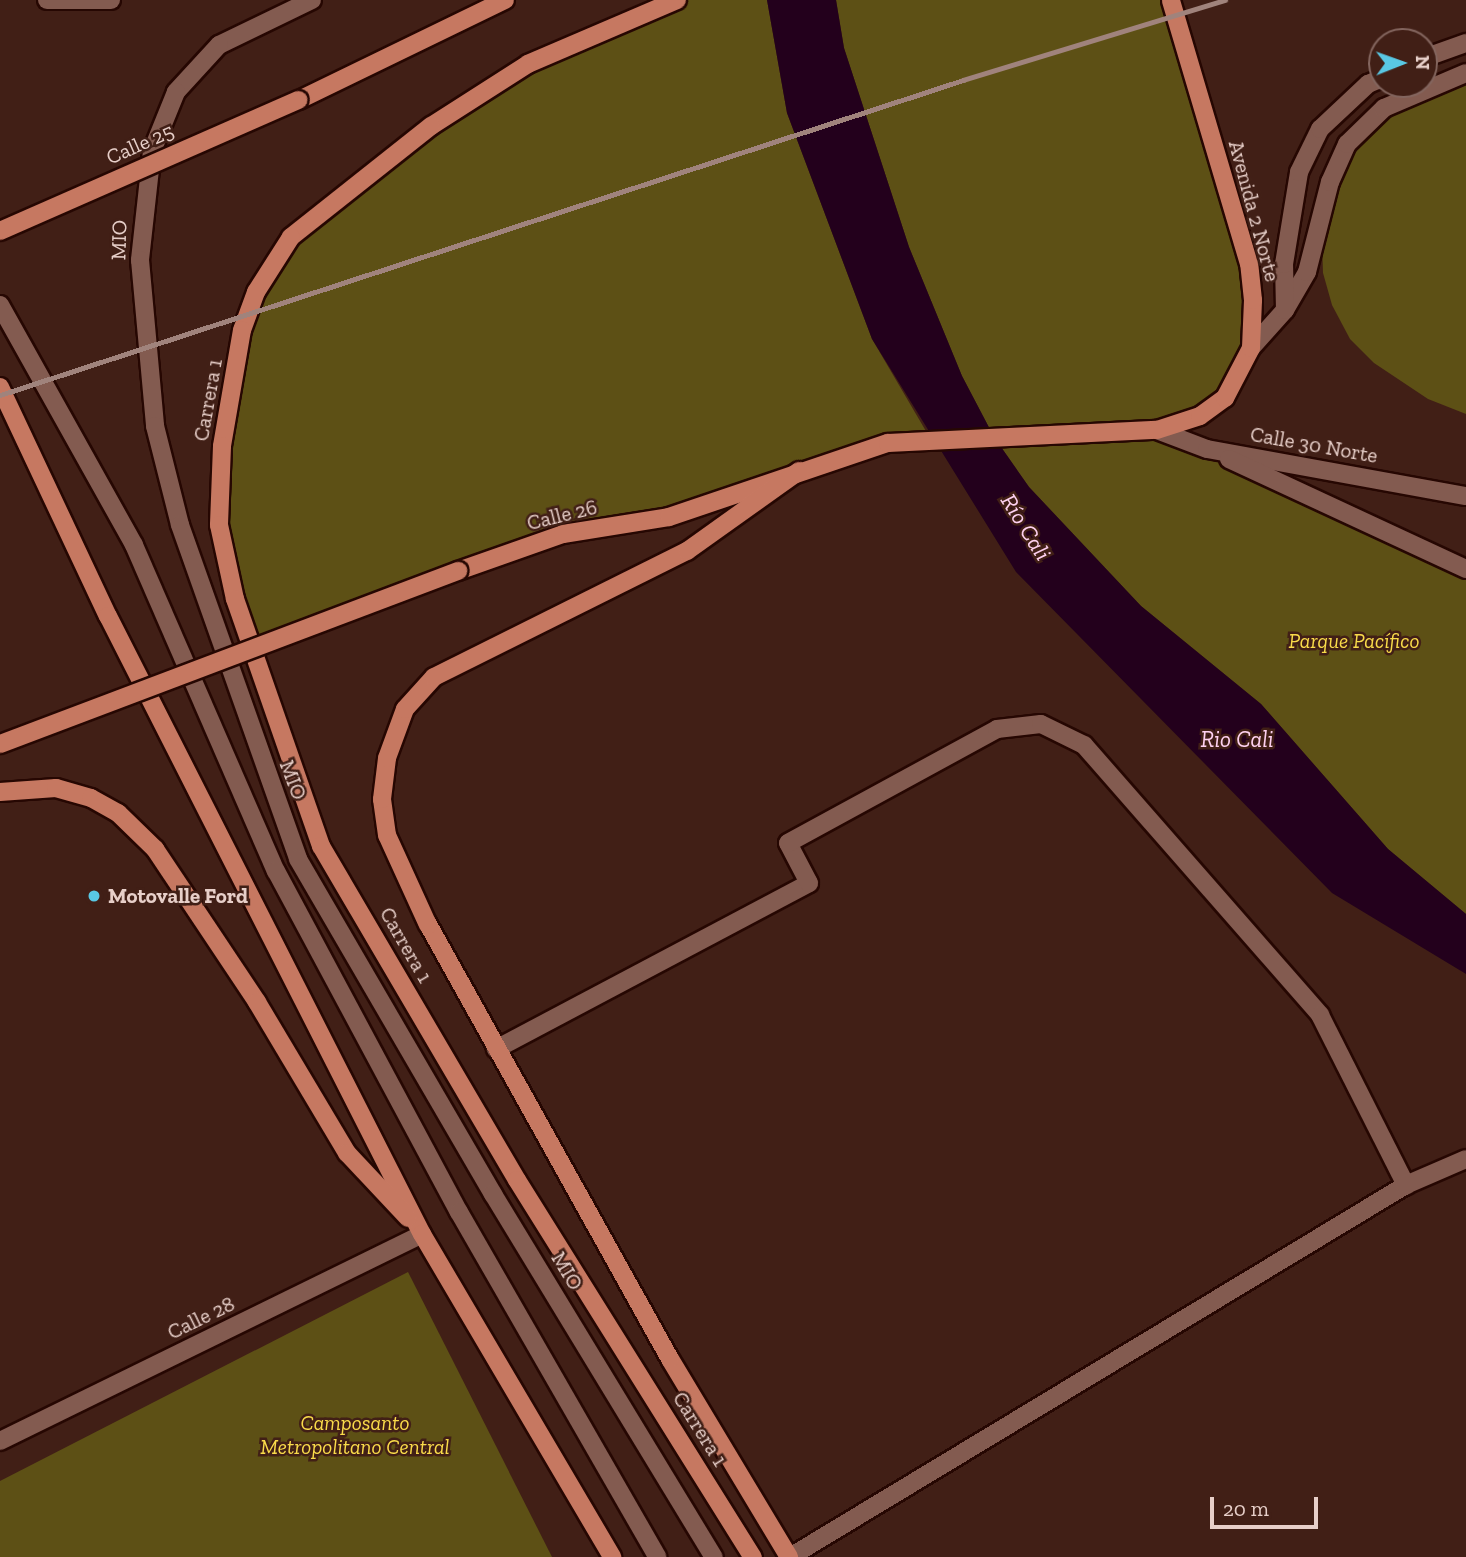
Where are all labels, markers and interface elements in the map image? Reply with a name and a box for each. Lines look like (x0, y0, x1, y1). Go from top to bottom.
north arrow (1368, 28, 1438, 98)
text: N (1411, 55, 1434, 70)
street label: Calle 25 (102, 118, 178, 170)
street label: Avenida 2 Norte (1223, 138, 1285, 284)
street label: MIO (106, 219, 132, 261)
street label: Carrera 1 (188, 357, 228, 443)
street label: Calle 30 Norte (1248, 421, 1380, 469)
water label: Río Cali (995, 489, 1057, 565)
street label: Calle 26 (524, 494, 600, 536)
park label: Parque Pacífico (1288, 628, 1420, 654)
water label: Rio Cali (1200, 725, 1274, 753)
street label: MIO (274, 757, 312, 803)
place label: Motovalle Ford (108, 883, 248, 909)
marker: Motovalle Ford (86, 888, 102, 904)
street label: Carrera 1 (374, 903, 438, 987)
street label: MIO (546, 1247, 588, 1295)
street label: Calle 28 (163, 1291, 239, 1345)
street label: Carrera 1 (667, 1387, 733, 1471)
park label: Camposanto Metropolitano Central (260, 1410, 450, 1460)
scale bar (1214, 1484, 1322, 1528)
text: 20 m (1223, 1496, 1269, 1521)

